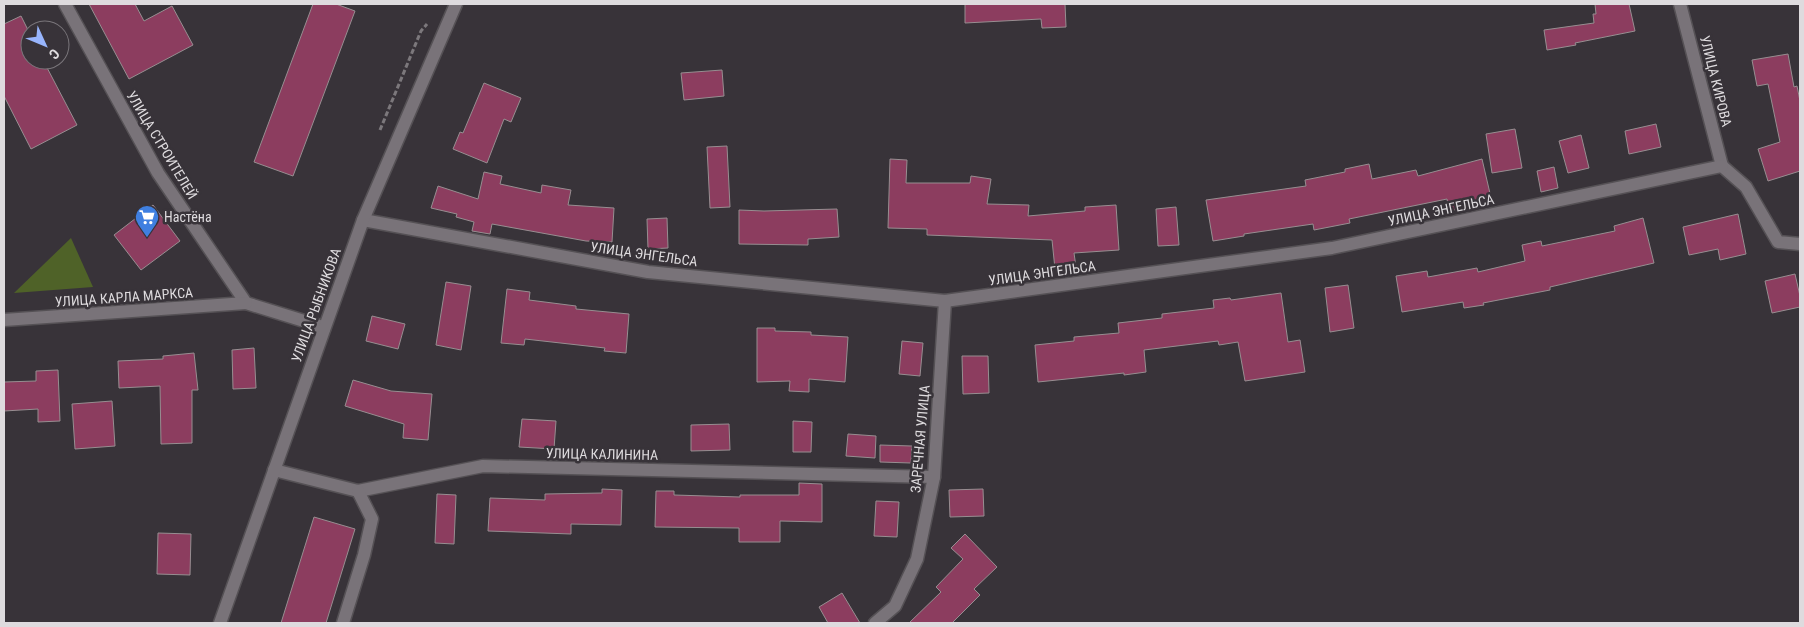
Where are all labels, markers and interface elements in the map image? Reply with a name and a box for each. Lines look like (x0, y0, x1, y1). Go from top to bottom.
north arrow (20, 20, 70, 70)
street label: УЛИЦА КИРОВА (1697, 34, 1735, 128)
text: С (46, 46, 63, 62)
street label: УЛИЦА СТРОИТЕЛЕЙ (123, 88, 201, 202)
street label: УЛИЦА ЭНГЕЛЬСА (1386, 191, 1496, 229)
supermarket icon: Настёна (134, 204, 160, 238)
place label: Настёна (164, 209, 212, 225)
street label: УЛИЦА ЭНГЕЛЬСА (589, 239, 699, 269)
street label: УЛИЦА РЫБНИКОВА (288, 246, 344, 364)
street label: УЛИЦА ЭНГЕЛЬСА (987, 258, 1097, 288)
street label: УЛИЦА КАРЛА МАРКСА (54, 284, 194, 310)
street label: ЗАРЕЧНАЯ УЛИЦА (907, 384, 933, 494)
street label: УЛИЦА КАЛИНИНА (546, 445, 658, 463)

